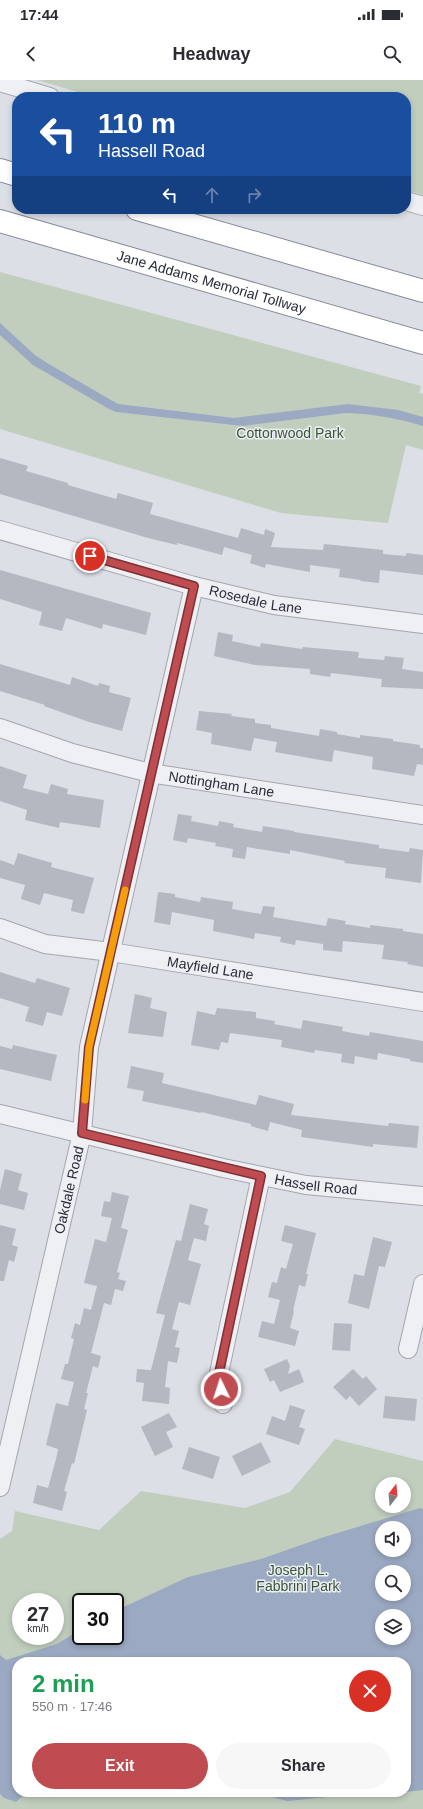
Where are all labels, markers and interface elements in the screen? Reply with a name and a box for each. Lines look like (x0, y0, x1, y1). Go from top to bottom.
text: 17:44 (20, 6, 58, 23)
icon: back (20, 43, 42, 65)
icon: search (381, 43, 403, 65)
text: Headway (172, 44, 251, 64)
icon: left (32, 108, 84, 160)
text: 110 m (98, 108, 176, 139)
text: Hassell Road (98, 141, 205, 161)
icon: left (159, 184, 181, 206)
icon: ahead (201, 184, 223, 206)
icon: right (243, 184, 265, 206)
street label: Jane Addams Memorial Tollway (115, 247, 308, 317)
park label: Cottonwood Park (236, 425, 345, 441)
pin (73, 539, 107, 573)
icon: arrive (79, 545, 101, 567)
street label: Rosedale Lane (208, 582, 303, 617)
street label: Nottingham Lane (167, 768, 276, 800)
street label: Mayfield Lane (166, 953, 255, 983)
street label: Oakdale Road (51, 1144, 87, 1235)
street label: Hassell Road (273, 1171, 358, 1198)
position arrow (200, 1368, 242, 1410)
north arrow (375, 1477, 411, 1513)
map controls (375, 1477, 411, 1645)
button: sound (375, 1521, 411, 1557)
park label: Joseph L. Fabbrini Park (256, 1562, 341, 1594)
button: search (375, 1565, 411, 1601)
speed limit sign: 30 (72, 1593, 124, 1645)
text: 27 (27, 1603, 49, 1625)
button: layers (375, 1609, 411, 1645)
text: km/h (27, 1623, 49, 1634)
text: 2 min (32, 1670, 95, 1697)
button: close (349, 1670, 391, 1712)
text: 550 m · 17:46 (32, 1699, 112, 1714)
button: Exit (32, 1743, 208, 1789)
button: Share (216, 1743, 391, 1789)

